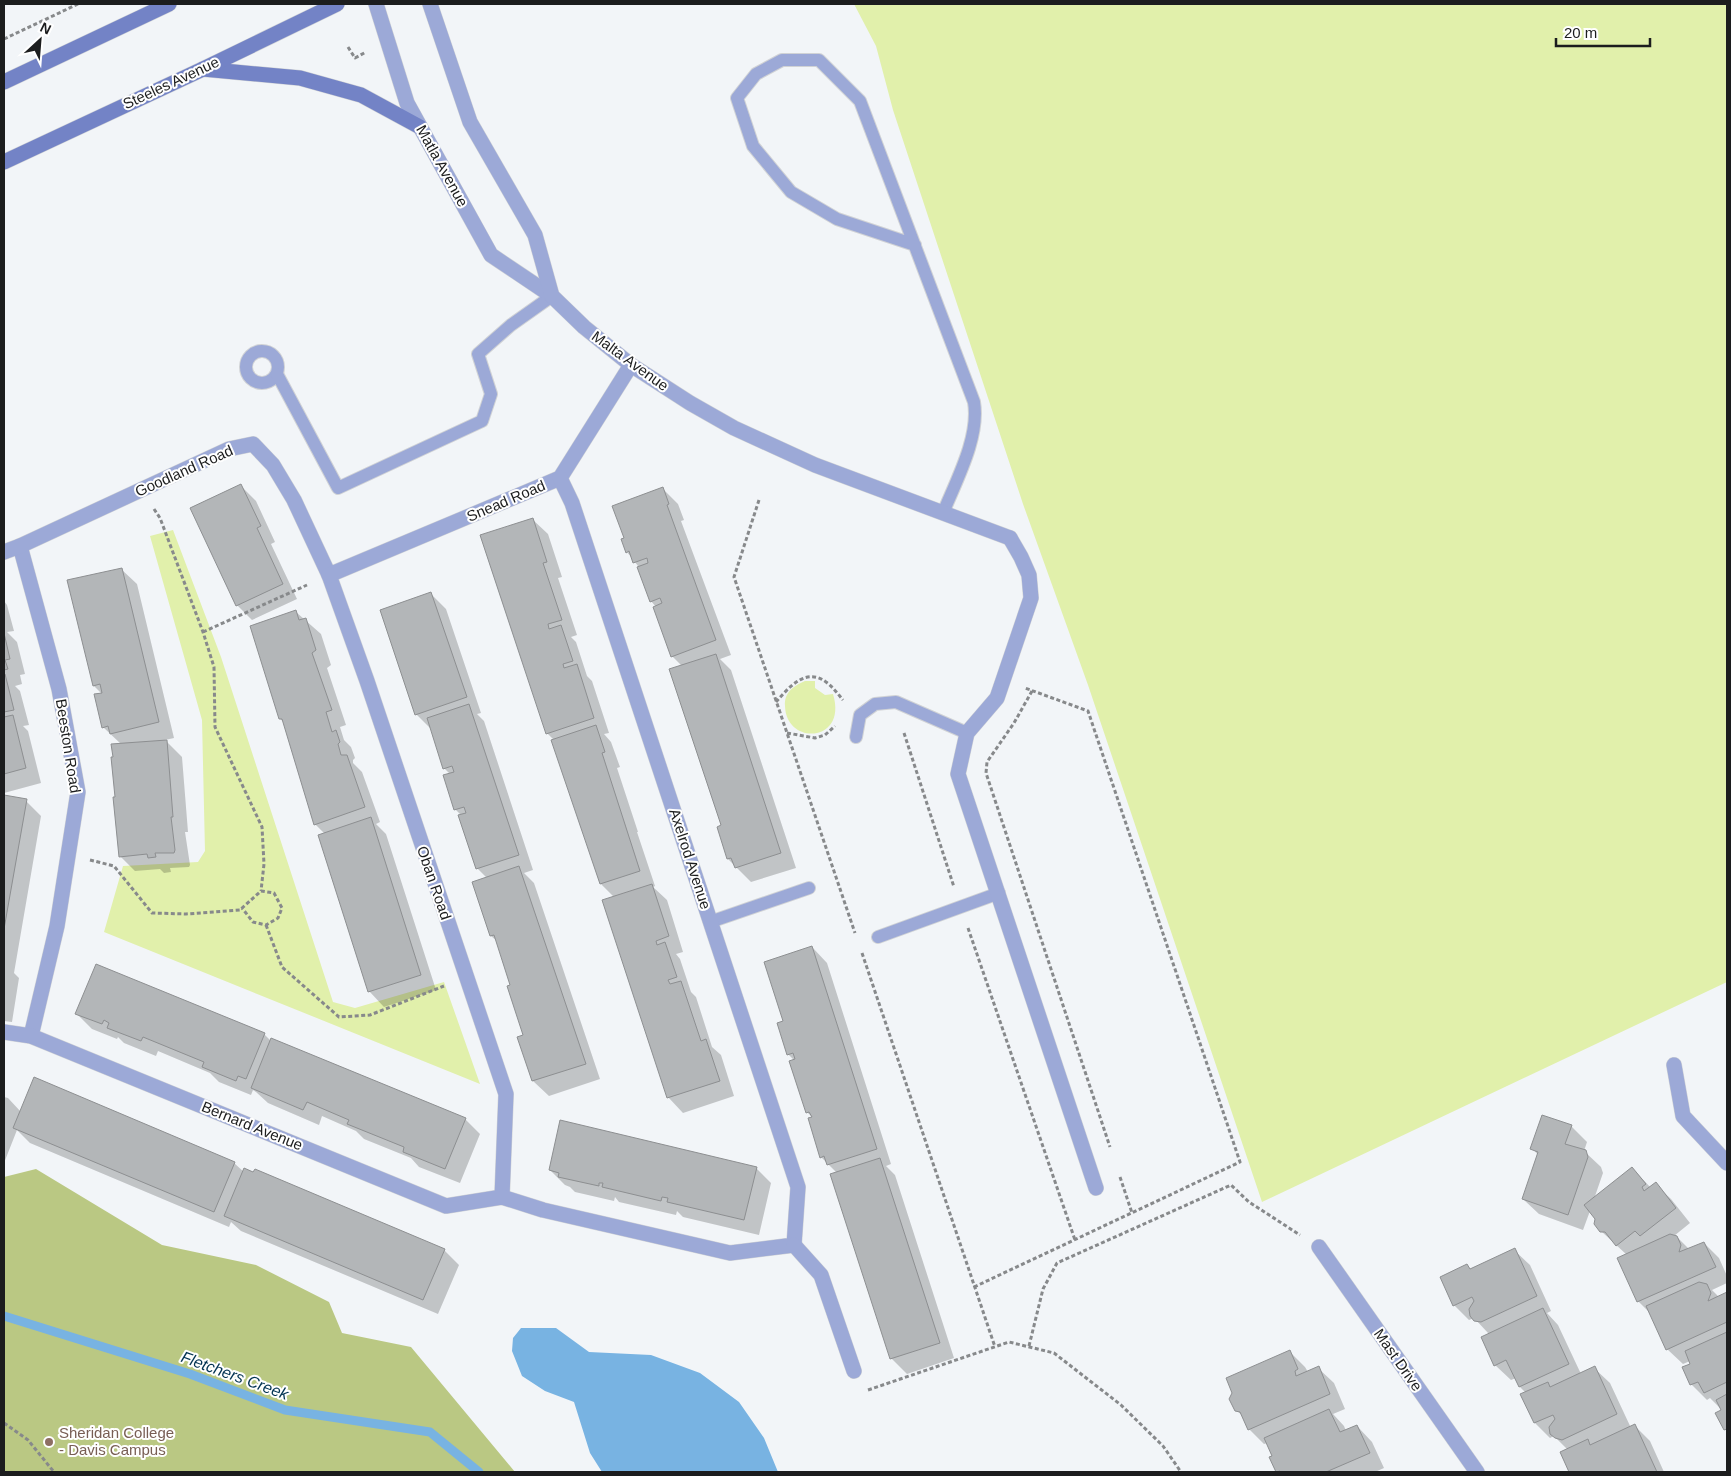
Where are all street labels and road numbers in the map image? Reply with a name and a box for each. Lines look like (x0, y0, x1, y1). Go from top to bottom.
street label: Steeles Avenue (120, 53, 222, 112)
street label: Matla Avenue (413, 122, 472, 210)
street label: Malta Avenue (589, 327, 672, 394)
street label: Goodland Road (132, 441, 235, 500)
street label: Snead Road (464, 476, 548, 525)
street label: Beeston Road (53, 698, 84, 794)
street label: Axelrod Avenue (666, 806, 715, 911)
street label: Oban Road (414, 844, 455, 922)
street label: Bernard Avenue (199, 1098, 305, 1154)
street label: Mast Drive (1371, 1325, 1426, 1394)

